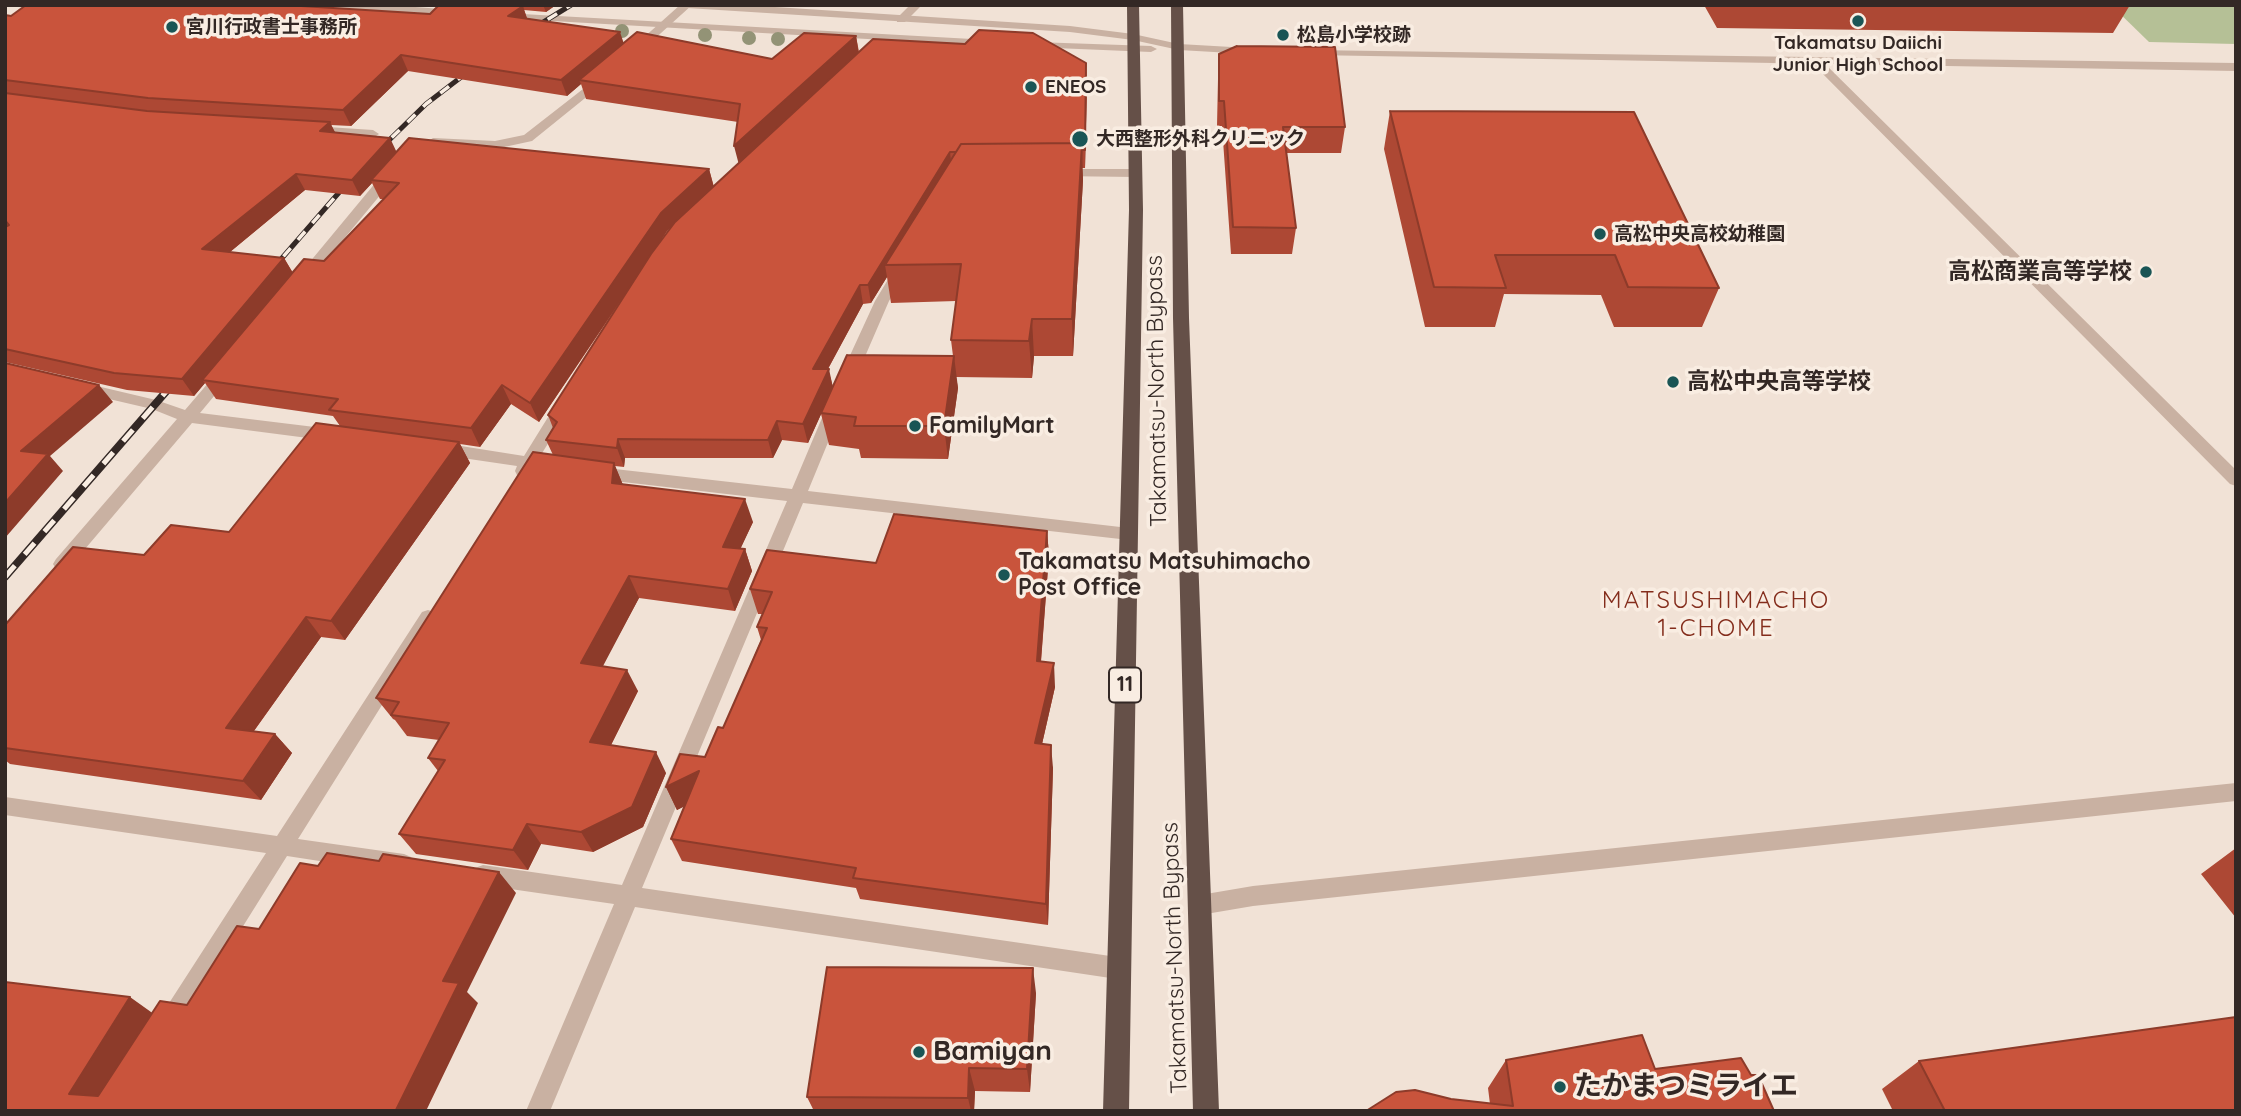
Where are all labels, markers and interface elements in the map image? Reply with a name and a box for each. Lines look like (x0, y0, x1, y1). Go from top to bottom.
marker: Takamatsu Daiichi Junior High School (1850, 13, 1866, 29)
place label: 宮川行政書士事務所 (186, 16, 357, 38)
marker: 宮川行政書士事務所 (164, 19, 180, 35)
place label: 松島小学校跡 (1297, 24, 1411, 46)
marker: 松島小学校跡 (1275, 27, 1291, 43)
place label: Takamatsu Daiichi Junior High School (1773, 32, 1943, 76)
place label: ENEOS (1045, 76, 1106, 98)
marker: ENEOS (1023, 79, 1039, 95)
place label: 大西整形外科クリニック (1096, 128, 1305, 150)
marker: 大西整形外科クリニック (1070, 129, 1090, 149)
place label: 高松中央高校幼稚園 (1614, 223, 1785, 245)
marker: 高松中央高校幼稚園 (1592, 226, 1608, 242)
street label: Takamatsu-North Bypass (1141, 255, 1173, 527)
place label: 高松商業高等学校 (1948, 258, 2132, 286)
marker: 高松商業高等学校 (2138, 264, 2154, 280)
place label: 高松中央高等学校 (1687, 368, 1871, 396)
marker: 高松中央高等学校 (1665, 374, 1681, 390)
place label: FamilyMart (929, 412, 1055, 440)
marker: FamilyMart (907, 418, 923, 434)
place label: Takamatsu Matsuhimacho Post Office (1018, 548, 1311, 602)
marker: Takamatsu Matsuhimacho Post Office (996, 567, 1012, 583)
district label: MATSUSHIMACHO 1-CHOME (1603, 587, 1829, 643)
road number: 11 (1109, 668, 1141, 702)
street label: Takamatsu-North Bypass (1156, 822, 1194, 1094)
place label: Bamiyan (933, 1035, 1052, 1069)
marker: Bamiyan (911, 1044, 927, 1060)
place label: たかまつミライエ (1574, 1070, 1798, 1104)
marker: たかまつミライエ (1552, 1079, 1568, 1095)

